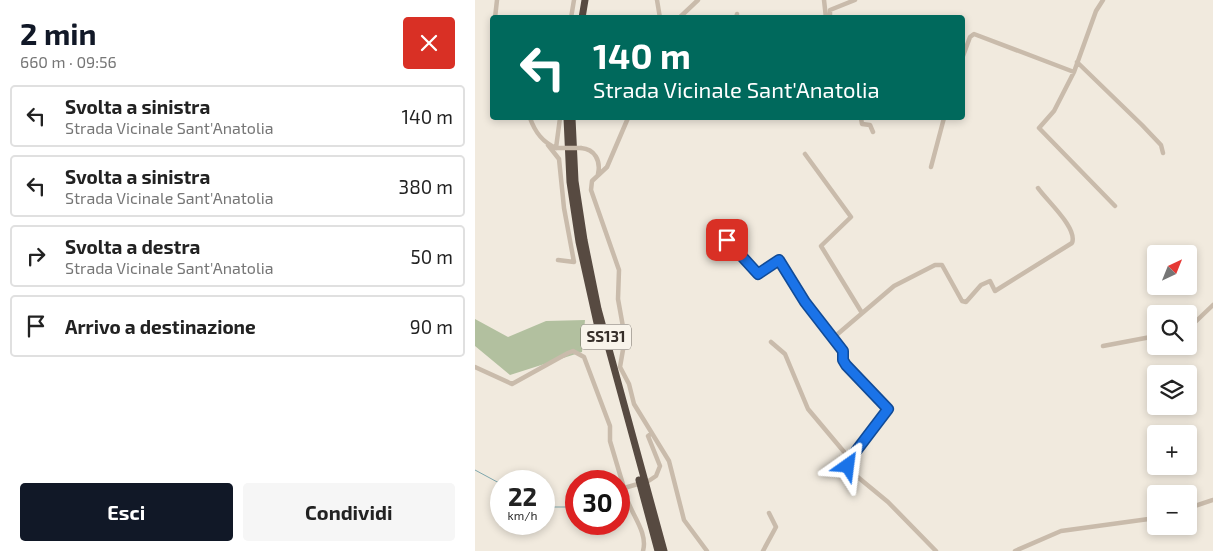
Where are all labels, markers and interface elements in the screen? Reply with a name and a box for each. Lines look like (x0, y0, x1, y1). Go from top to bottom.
text: 2 min (20, 15, 97, 51)
button: close (403, 17, 455, 69)
text: 140 m (593, 34, 691, 76)
icon: left (510, 35, 575, 100)
text: 660 m · 09:56 (20, 52, 117, 71)
text: Strada Vicinale Sant'Anatolia (593, 76, 880, 102)
text: Svolta a sinistra (65, 95, 210, 118)
icon: left (22, 102, 50, 130)
text: 140 m (401, 105, 453, 128)
text: Strada Vicinale Sant'Anatolia (65, 118, 273, 137)
text: Svolta a sinistra (65, 165, 210, 188)
icon: left (22, 172, 50, 200)
text: 380 m (399, 175, 453, 198)
text: Strada Vicinale Sant'Anatolia (65, 188, 273, 207)
pin (706, 219, 748, 261)
icon: arrive (713, 226, 741, 254)
text: Svolta a destra (65, 235, 200, 258)
icon: right (22, 242, 50, 270)
text: 50 m (410, 245, 453, 268)
north arrow (1147, 245, 1197, 295)
map controls (1147, 245, 1197, 535)
text: Strada Vicinale Sant'Anatolia (65, 258, 273, 277)
button: search (1147, 305, 1197, 355)
icon: arrive (22, 312, 50, 340)
text: Arrivo a destinazione (65, 315, 256, 338)
text: 90 m (410, 315, 453, 338)
road number: SS131 (581, 324, 631, 350)
button: layers (1147, 365, 1197, 415)
button: + (1147, 425, 1197, 475)
position arrow (821, 439, 873, 491)
speed limit sign: 30 (565, 470, 630, 535)
text: 22 (508, 481, 537, 511)
button: Esci (20, 483, 233, 541)
button: Condividi (243, 483, 455, 541)
button: − (1147, 485, 1197, 535)
text: km/h (508, 508, 537, 522)

